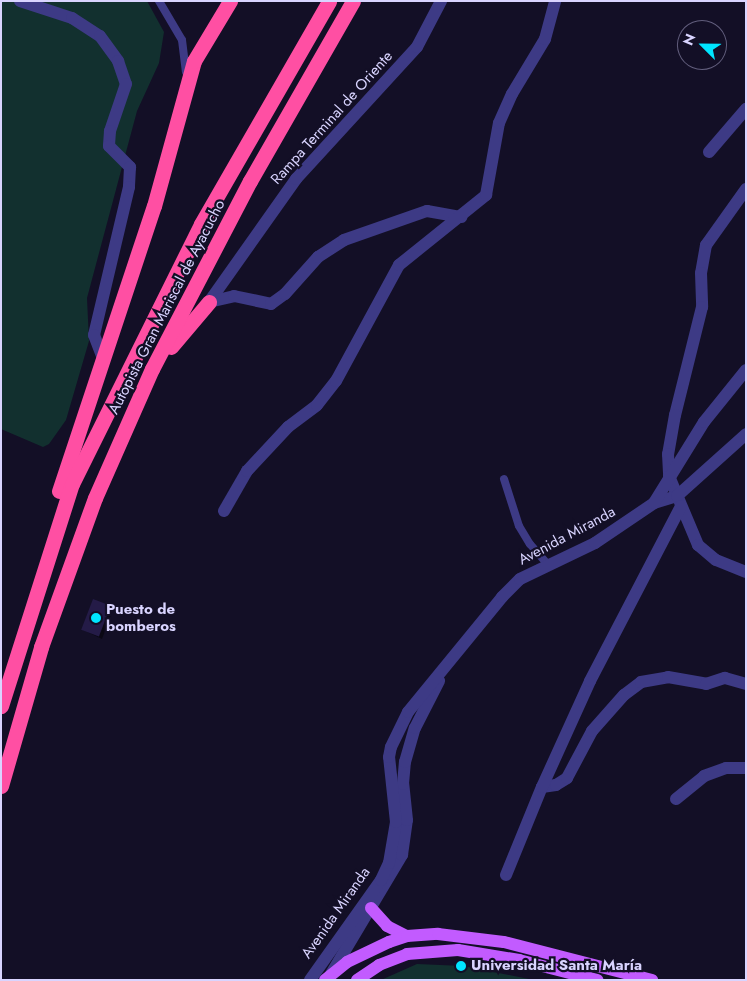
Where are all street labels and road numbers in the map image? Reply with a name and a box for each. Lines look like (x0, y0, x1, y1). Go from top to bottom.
street label: Rampa Terminal de Oriente (267, 48, 397, 188)
street label: Autopista Gran Mariscal de Ayacucho (105, 197, 229, 417)
street label: Avenida Miranda (515, 503, 619, 569)
street label: Avenida Miranda (298, 864, 374, 962)

